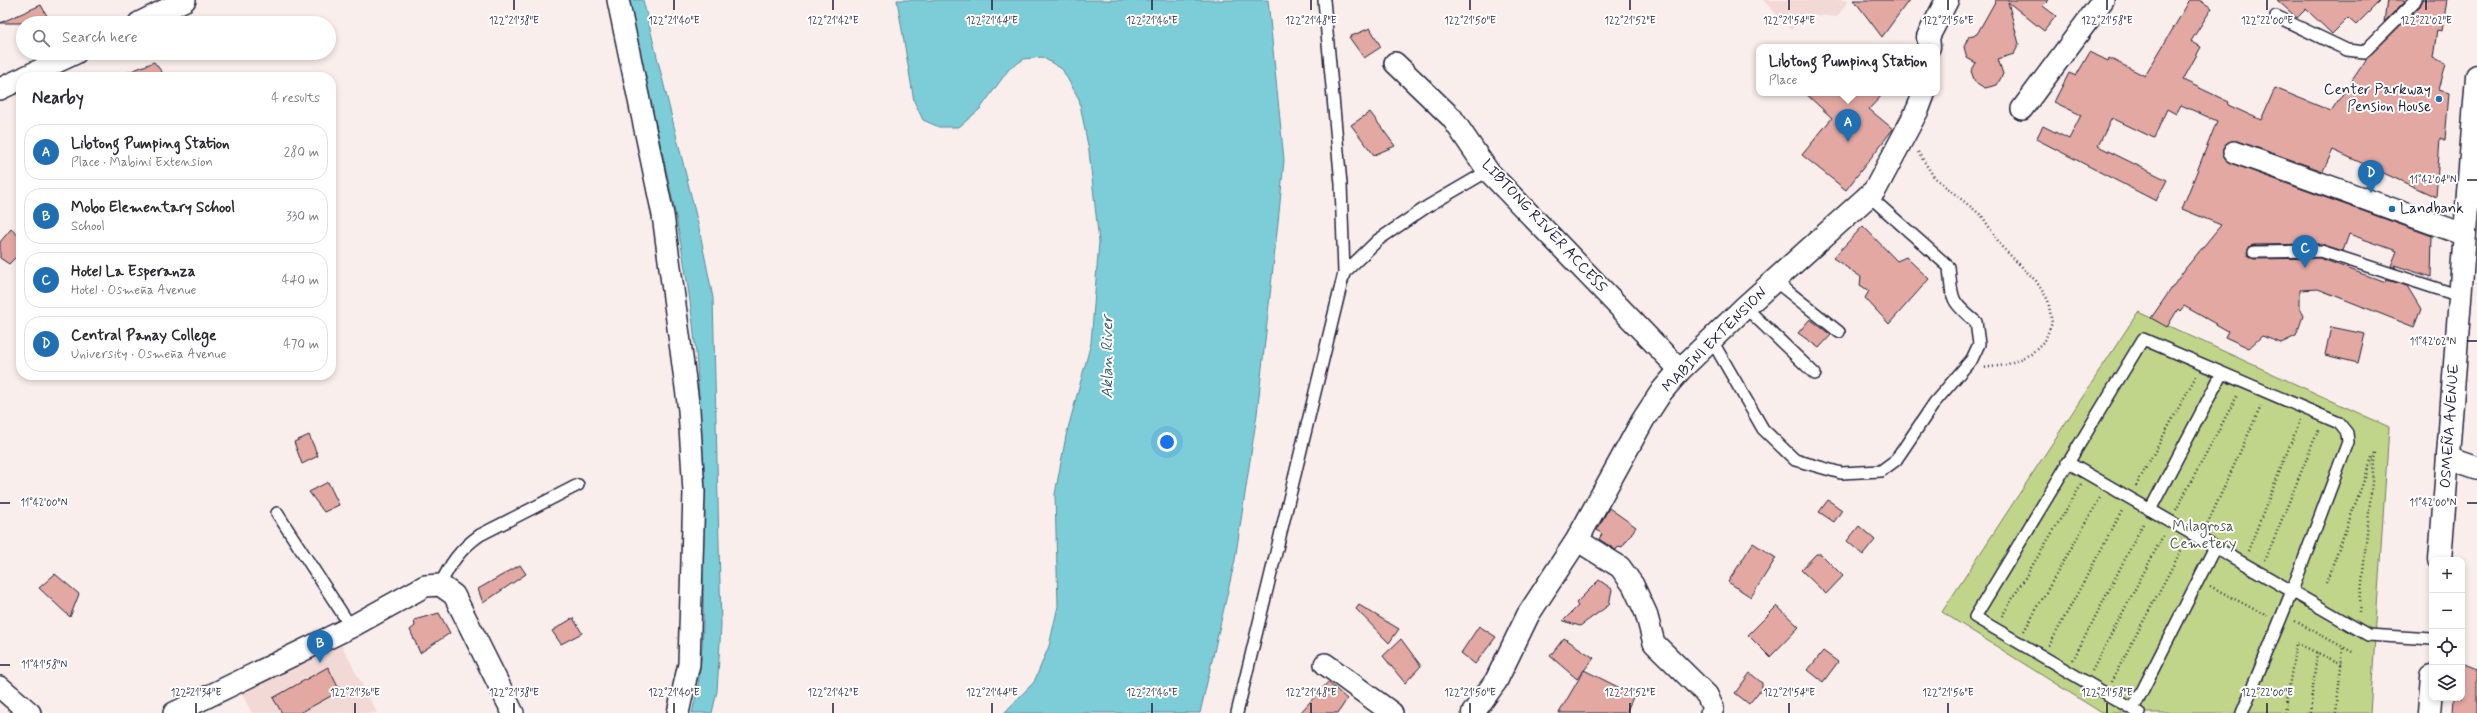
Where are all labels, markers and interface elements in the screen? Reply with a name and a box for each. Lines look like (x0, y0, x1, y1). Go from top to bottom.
text: 122°21'38"E (489, 14, 539, 28)
text: 122°21'40"E (648, 14, 700, 28)
text: 122°21'42"E (808, 14, 859, 28)
text: 122°21'44"E (966, 14, 1018, 28)
text: 122°21'46"E (1126, 14, 1178, 28)
text: 122°21'48"E (1285, 14, 1337, 28)
text: 122°21'50"E (1444, 14, 1496, 28)
text: 122°21'52"E (1604, 14, 1656, 28)
text: 122°21'54"E (1763, 14, 1815, 28)
text: 122°21'56"E (1922, 14, 1974, 28)
text: 122°21'58"E (2081, 14, 2133, 28)
text: 122°22'00"E (2241, 14, 2293, 28)
text: 122°22'02"E (2400, 14, 2452, 28)
search box (16, 16, 336, 60)
icon: search (30, 27, 52, 49)
text: Search here (62, 28, 138, 48)
popup (1756, 44, 1940, 96)
text: Libtong Pumping Station (1769, 52, 1927, 72)
text: Place (1769, 72, 1797, 89)
place label: Center Parkway Pension House (2324, 80, 2431, 117)
text: Nearby (32, 87, 84, 109)
text: 4 results (271, 90, 320, 107)
marker: Center Parkway Pension House (2434, 94, 2444, 104)
pin: A (1835, 109, 1861, 142)
text: Libtong Pumping Station (71, 134, 230, 154)
text: A (42, 144, 50, 161)
text: 280 m (284, 144, 319, 161)
text: Place · Mabini Extension (71, 154, 213, 171)
street label: LIBTONG RIVER ACCESS (1477, 155, 1611, 297)
pin: D (2358, 160, 2384, 193)
text: 11°42'04"N (2409, 173, 2457, 187)
text: Mobo Elementary School (71, 198, 235, 218)
place label: Landbank (2400, 199, 2464, 219)
marker: Landbank (2387, 204, 2397, 214)
text: B (42, 208, 50, 225)
text: 330 m (286, 208, 319, 225)
text: School (71, 218, 105, 235)
pin: C (2292, 235, 2318, 268)
text: Hotel La Esperanza (71, 262, 195, 282)
text: C (41, 272, 51, 289)
text: 440 m (282, 272, 319, 289)
text: Hotel · Osmeña Avenue (71, 282, 196, 299)
street label: MABINI EXTENSION (1658, 283, 1772, 397)
water label: Aklan River (1097, 313, 1118, 399)
text: Central Panay College (71, 326, 216, 346)
text: 11°42'02"N (2410, 335, 2457, 349)
text: D (42, 336, 50, 353)
text: 470 m (283, 336, 319, 353)
text: University · Osmeña Avenue (71, 346, 226, 363)
street label: OSMEÑA AVENUE (2436, 363, 2464, 489)
your location (1157, 432, 1177, 452)
text: 11°42'00"N (21, 496, 68, 510)
text: 11°42'00"N (2410, 496, 2457, 510)
park label: Milagrosa Cemetery (2170, 517, 2237, 554)
map controls (2429, 557, 2465, 701)
button: + (2429, 557, 2465, 593)
button: − (2429, 593, 2465, 629)
button: locate (2429, 629, 2465, 665)
pin: B (307, 630, 333, 663)
text: 11°41'58"N (21, 658, 67, 672)
button: layers (2429, 665, 2465, 701)
text: 122°21'34"E (171, 686, 221, 700)
text: 122°21'36"E (330, 686, 380, 700)
text: 122°21'38"E (489, 686, 539, 700)
text: 122°21'40"E (648, 686, 700, 700)
text: 122°21'42"E (808, 686, 859, 700)
text: 122°21'44"E (966, 686, 1018, 700)
text: 122°21'46"E (1126, 686, 1178, 700)
text: 122°21'48"E (1285, 686, 1337, 700)
text: 122°21'50"E (1444, 686, 1496, 700)
text: 122°21'52"E (1604, 686, 1656, 700)
text: 122°21'54"E (1763, 686, 1815, 700)
text: 122°21'56"E (1922, 686, 1974, 700)
text: 122°21'58"E (2081, 686, 2133, 700)
text: 122°22'00"E (2241, 686, 2293, 700)

